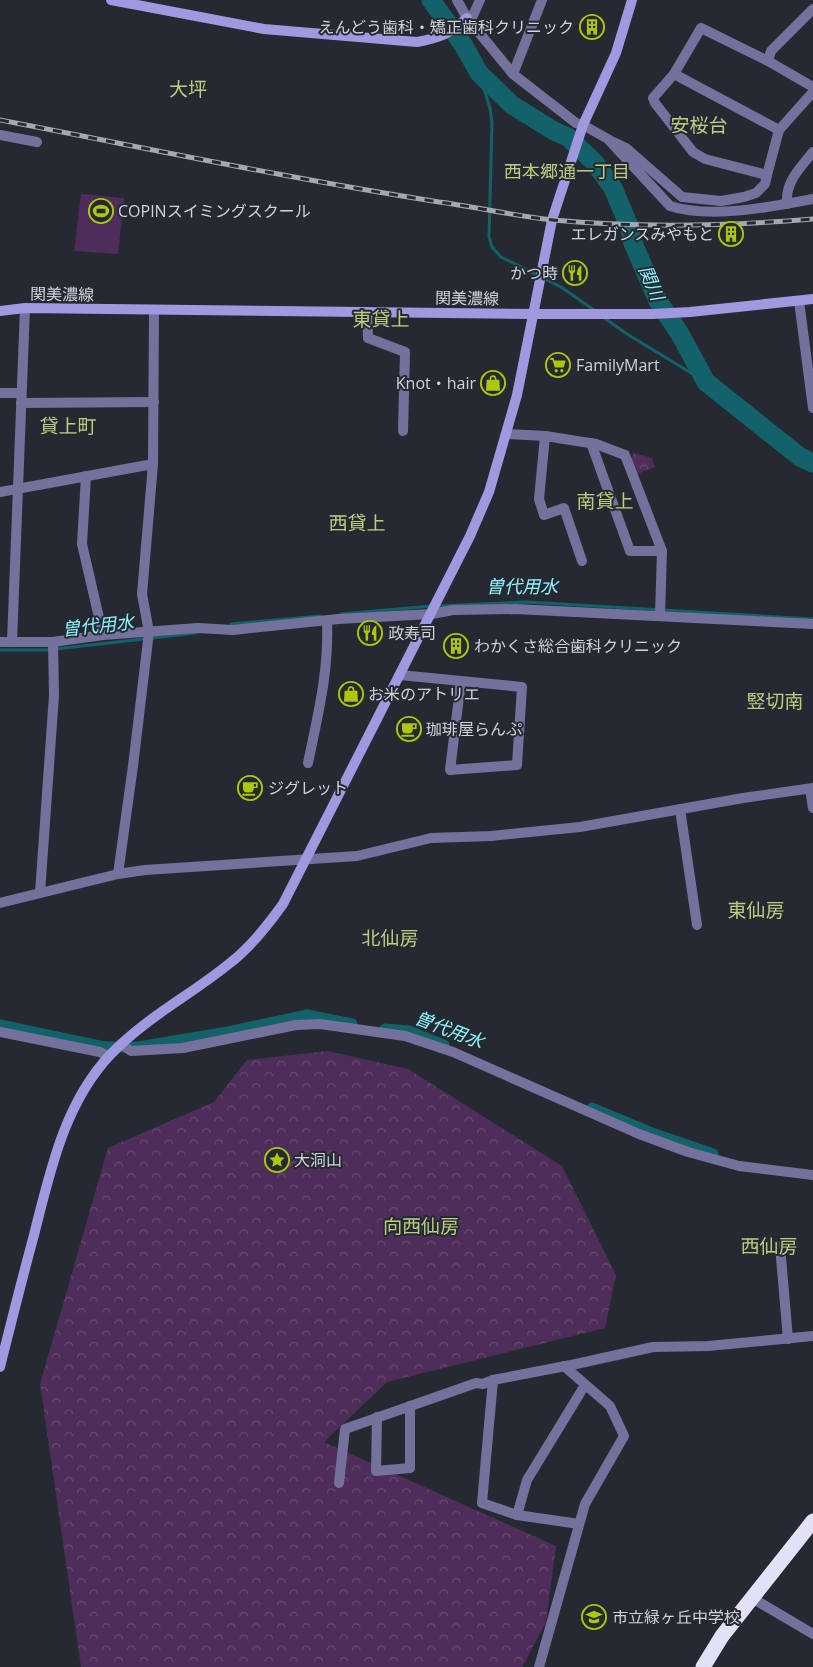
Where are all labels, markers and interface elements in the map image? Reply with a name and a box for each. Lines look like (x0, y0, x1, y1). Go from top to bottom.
building icon: えんどう歯科・矯正歯科クリニック (579, 14, 605, 40)
place label: えんどう歯科・矯正歯科クリニック (318, 16, 574, 38)
district label: 大坪 (169, 76, 207, 102)
district label: 安桜台 (670, 112, 728, 138)
district label: 西本郷通一丁目 (504, 159, 630, 183)
sports icon: COPINスイミングスクール (88, 198, 114, 224)
place label: COPINスイミングスクール (118, 200, 311, 222)
building icon: エレガンスみやもと (718, 221, 744, 247)
place label: エレガンスみやもと (571, 223, 714, 245)
restaurant icon: かつ時 (562, 260, 588, 286)
water label: 関川 (634, 261, 671, 306)
place label: かつ時 (510, 262, 558, 284)
street label: 関美濃線 (30, 282, 94, 306)
street label: 関美濃線 (435, 286, 499, 310)
district label: 東貸上 (352, 306, 410, 332)
supermarket icon: FamilyMart (545, 352, 571, 378)
place label: FamilyMart (576, 354, 660, 376)
shop icon: Knot・hair (480, 370, 506, 396)
place label: Knot・hair (396, 372, 476, 394)
district label: 貸上町 (39, 413, 97, 439)
district label: 南貸上 (576, 488, 634, 514)
district label: 西貸上 (328, 510, 386, 536)
water label: 曽代用水 (486, 574, 560, 598)
water label: 曽代用水 (61, 609, 137, 641)
restaurant icon: 政寿司 (357, 620, 383, 646)
place label: 政寿司 (388, 622, 436, 644)
building icon: わかくさ総合歯科クリニック (443, 633, 469, 659)
place label: わかくさ総合歯科クリニック (474, 635, 682, 657)
shop icon: お米のアトリエ (338, 681, 364, 707)
place label: お米のアトリエ (368, 683, 480, 705)
district label: 竪切南 (746, 688, 804, 714)
cafe icon: 珈琲屋らんぷ (396, 716, 422, 742)
place label: 珈琲屋らんぷ (426, 718, 522, 740)
cafe icon: ジグレット (237, 775, 263, 801)
place label: ジグレット (268, 777, 348, 799)
district label: 東仙房 (727, 897, 785, 923)
district label: 北仙房 (361, 925, 419, 951)
water label: 曽代用水 (411, 1005, 489, 1054)
place icon: 大洞山 (264, 1147, 290, 1173)
place label: 大洞山 (294, 1149, 342, 1171)
district label: 向西仙房 (383, 1213, 459, 1239)
district label: 西仙房 (740, 1233, 798, 1259)
school or university icon: 市立緑ヶ丘中学校 (581, 1604, 607, 1630)
place label: 市立緑ヶ丘中学校 (612, 1606, 740, 1628)

